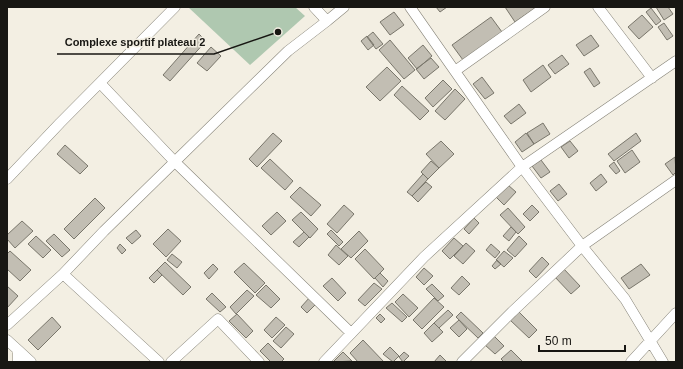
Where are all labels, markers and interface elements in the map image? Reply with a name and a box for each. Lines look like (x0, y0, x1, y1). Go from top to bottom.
callout: Complexe sportif plateau 2 (57, 31, 214, 54)
text: Complexe sportif plateau 2 (65, 36, 205, 48)
scale bar (539, 327, 625, 353)
text: 50 m (545, 334, 572, 348)

